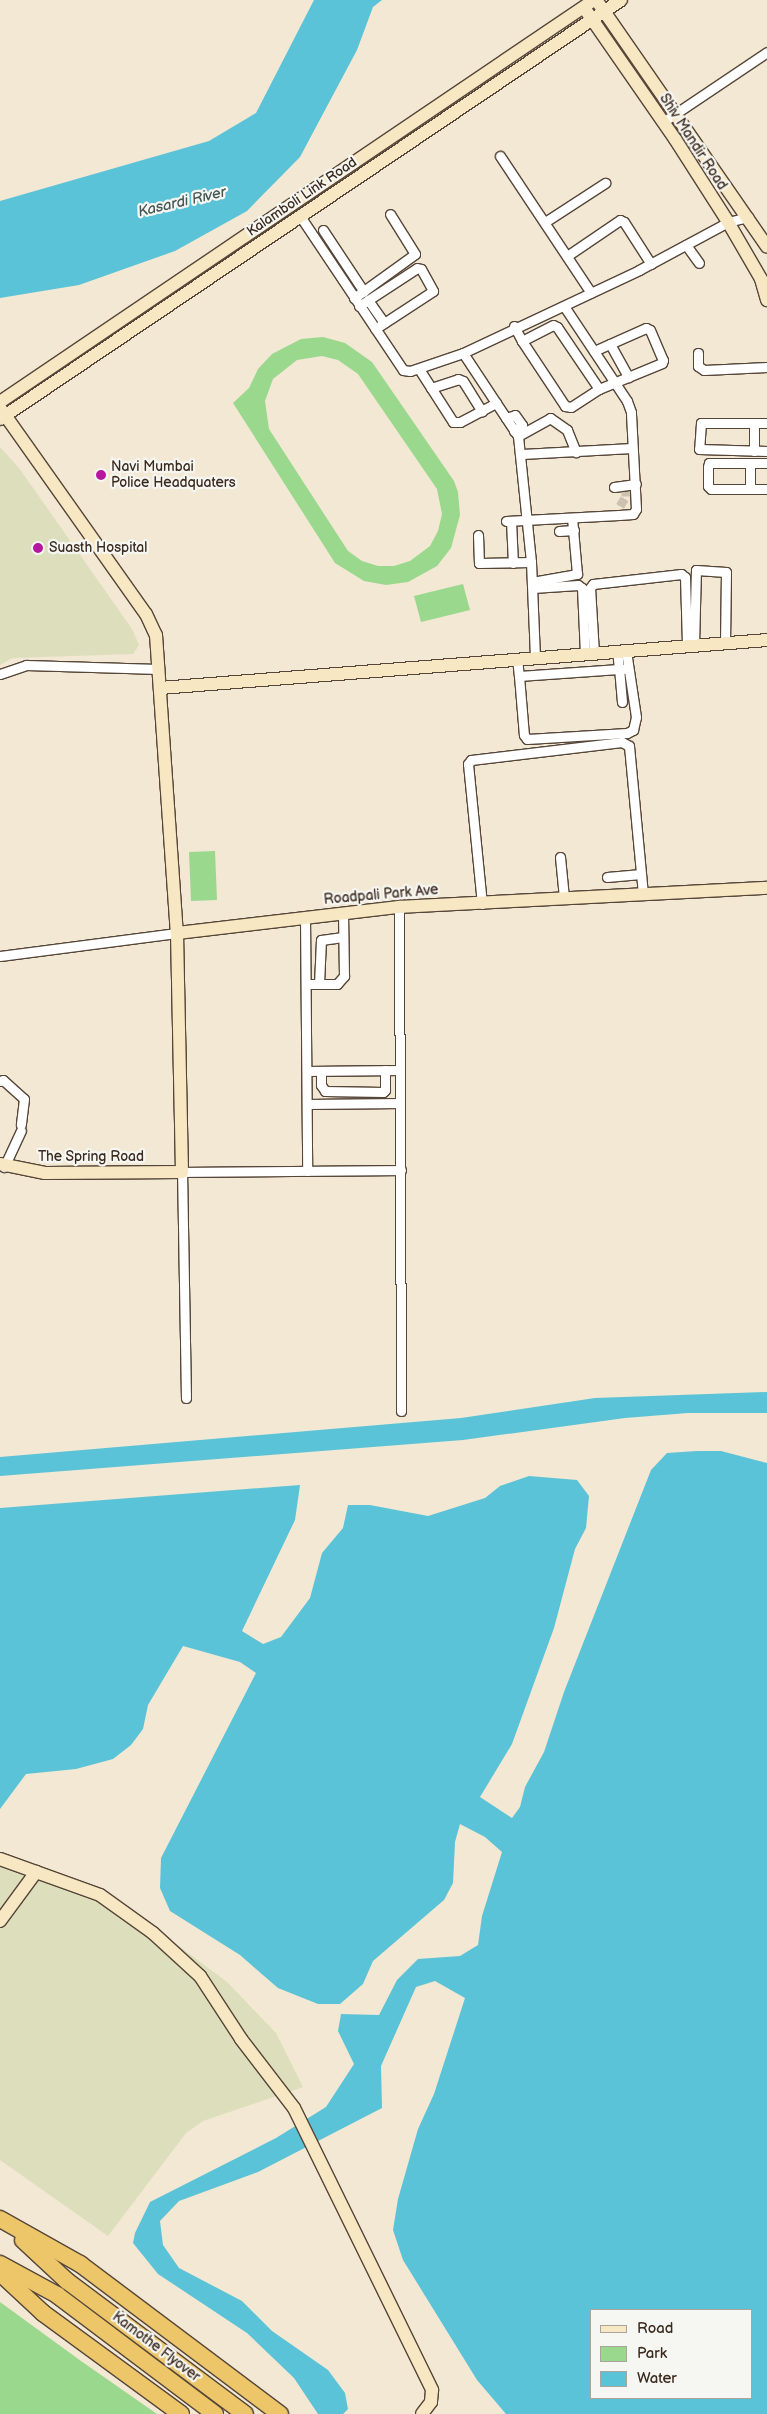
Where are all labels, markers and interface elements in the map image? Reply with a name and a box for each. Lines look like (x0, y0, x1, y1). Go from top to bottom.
street label: Shiv Mandir Road (656, 91, 730, 193)
street label: Kalamboli Link Road (244, 154, 360, 240)
water label: Kasardi River (136, 183, 228, 221)
place label: Navi Mumbai Police Headquaters (111, 459, 236, 492)
marker: Navi Mumbai Police Headquaters (95, 469, 107, 481)
place label: Suasth Hospital (49, 540, 147, 556)
marker: Suasth Hospital (31, 541, 45, 555)
street label: Roadpali Park Ave (323, 882, 439, 908)
street label: The Spring Road (38, 1149, 144, 1165)
street label: Kamothe Flyover (109, 2309, 203, 2385)
legend (590, 2309, 752, 2399)
text: Road (637, 2319, 673, 2338)
text: Park (637, 2344, 667, 2363)
text: Water (637, 2369, 677, 2388)

